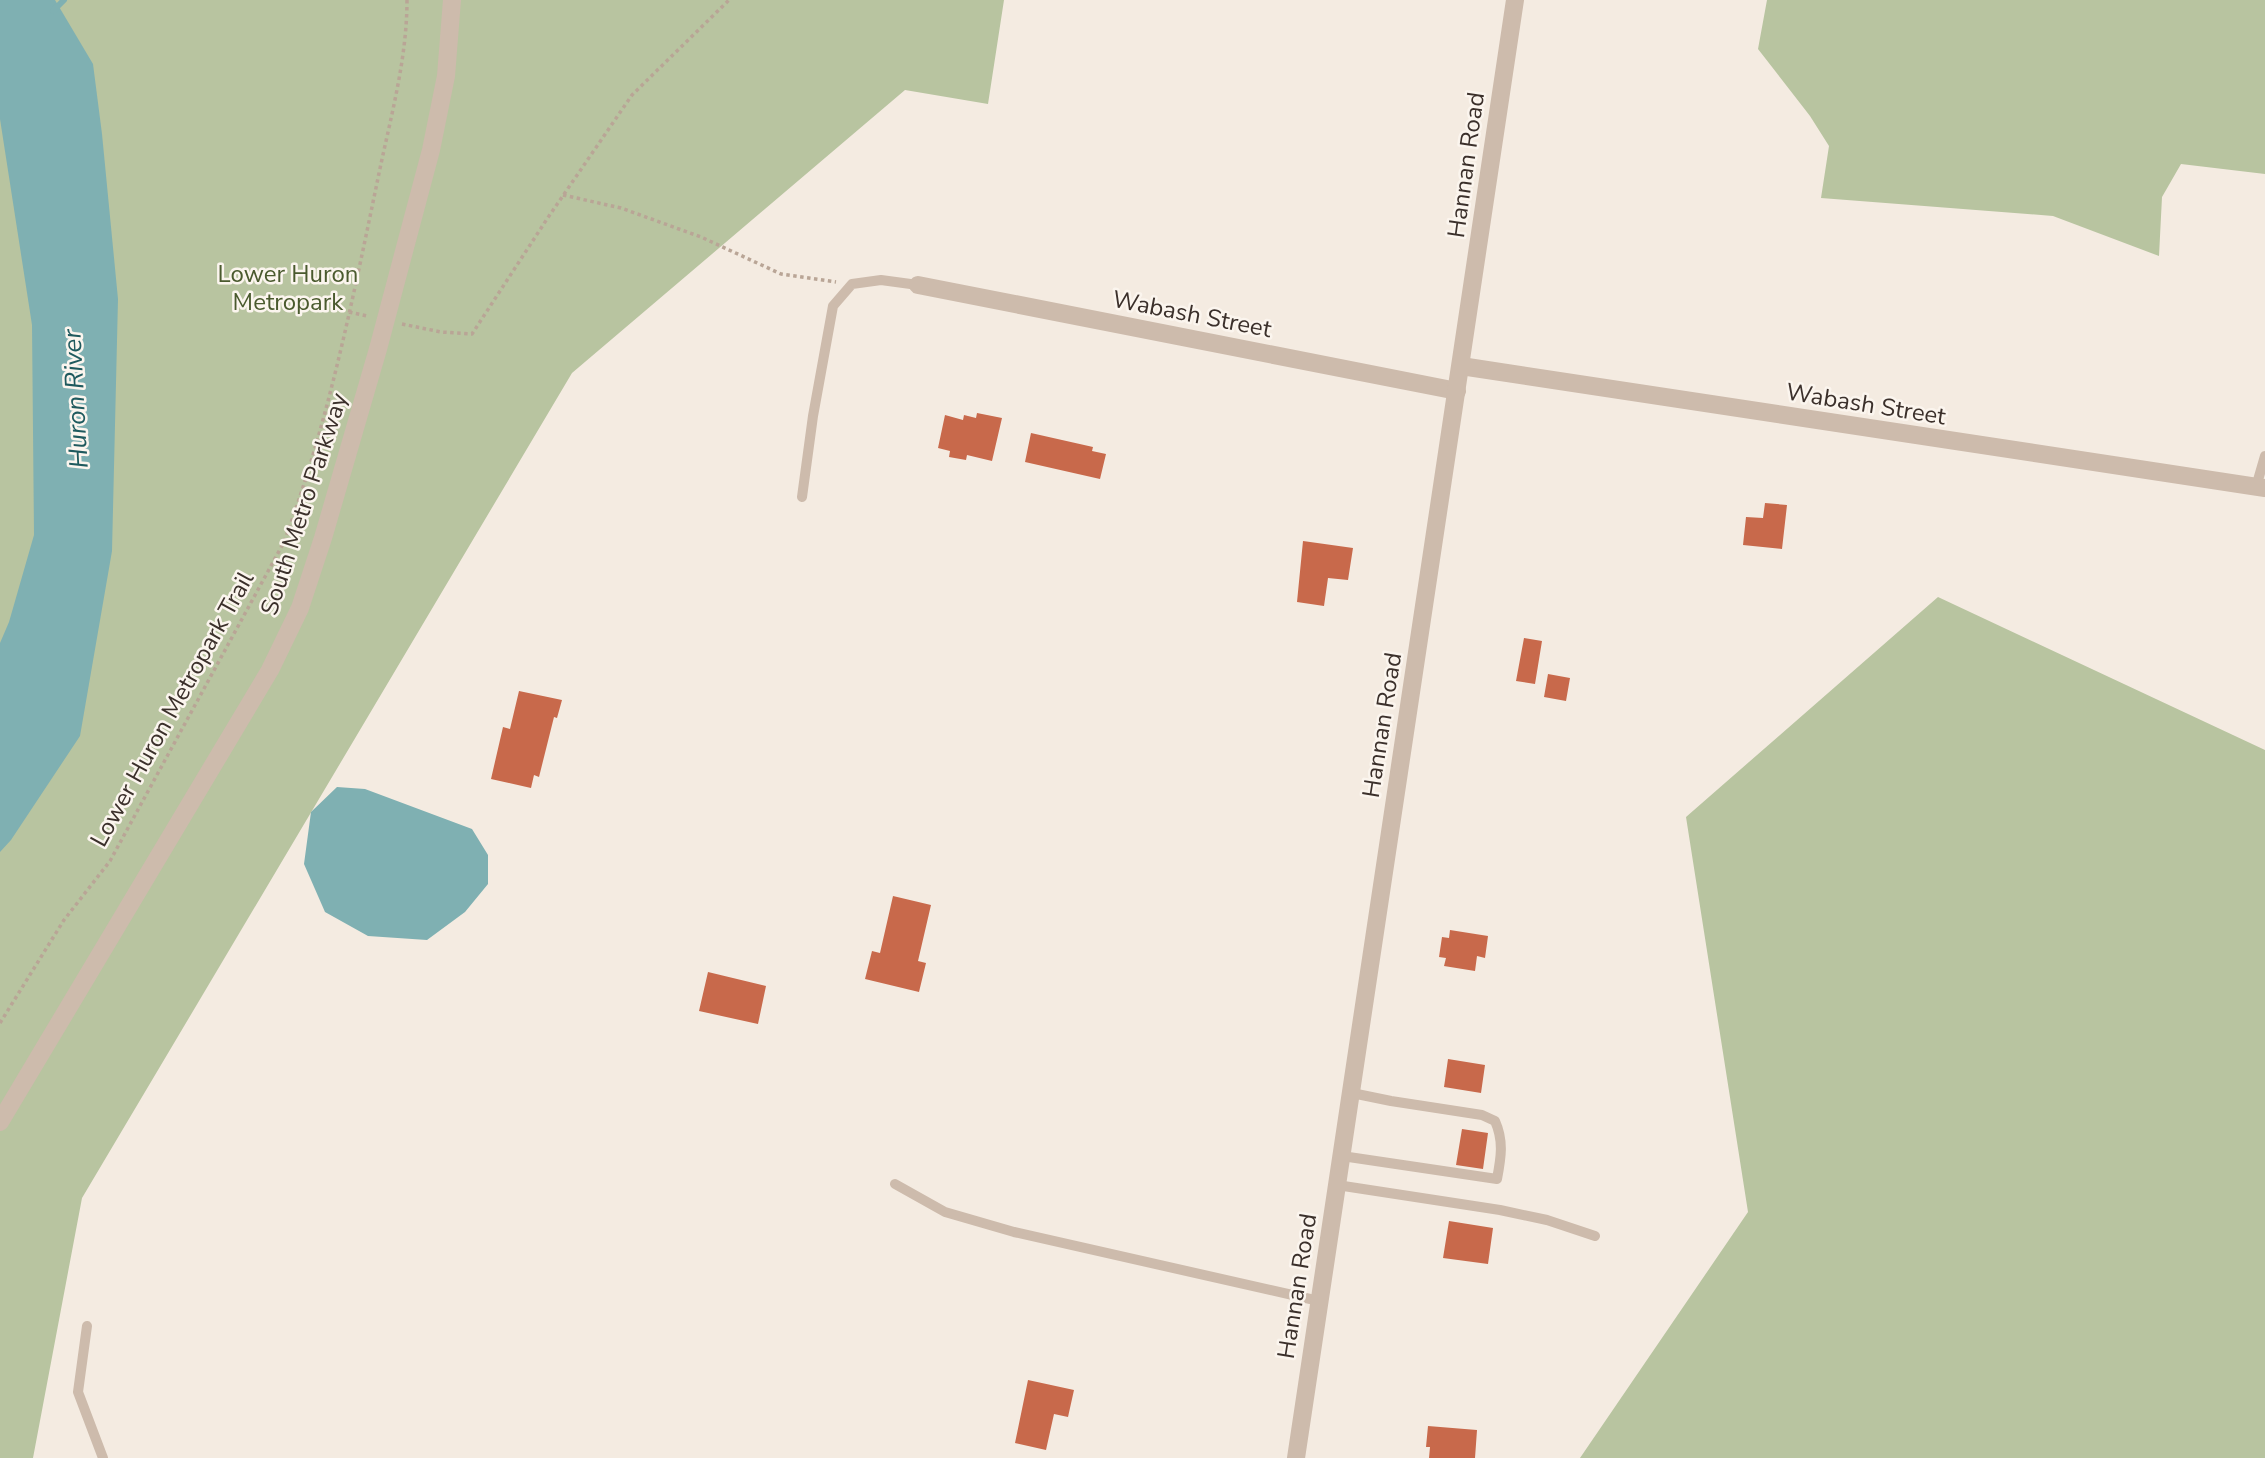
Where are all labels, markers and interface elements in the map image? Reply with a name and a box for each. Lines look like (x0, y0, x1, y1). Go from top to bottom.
street label: Hannan Road (1440, 90, 1492, 240)
park label: Lower Huron Metropark (218, 258, 358, 318)
street label: Wabash Street (1110, 283, 1275, 345)
water label: Huron River (54, 328, 97, 469)
street label: Wabash Street (1784, 376, 1949, 433)
street label: South Metro Parkway (253, 388, 355, 619)
street label: Lower Huron Metropark Trail (83, 566, 261, 852)
street label: Hannan Road (1355, 650, 1409, 800)
street label: Hannan Road (1270, 1211, 1324, 1361)

